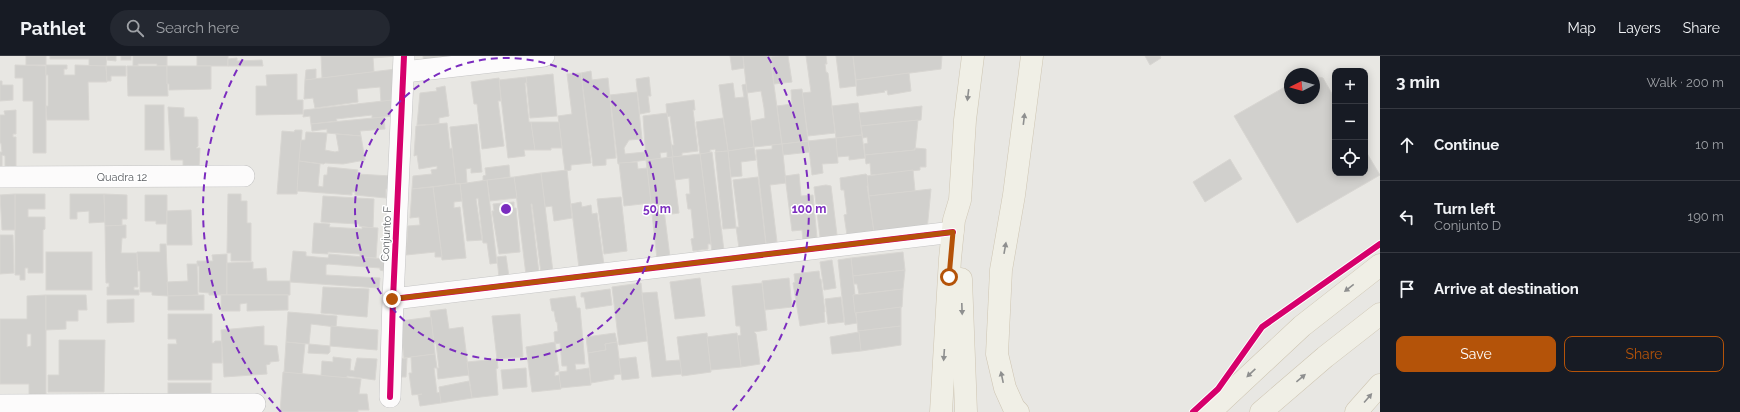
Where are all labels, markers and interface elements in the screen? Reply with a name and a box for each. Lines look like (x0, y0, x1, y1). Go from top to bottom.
search box (110, 10, 390, 46)
text: Pathlet (20, 17, 86, 39)
icon: search (124, 17, 146, 39)
text: Search here (156, 19, 239, 37)
text: Map (1568, 20, 1596, 36)
text: Layers (1618, 20, 1661, 36)
text: Share (1683, 20, 1720, 36)
north arrow (1284, 68, 1320, 104)
map controls (1332, 68, 1368, 176)
button: + (1332, 68, 1368, 104)
text: 3 min (1396, 72, 1440, 92)
text: Walk · 200 m (1647, 75, 1724, 90)
one-way arrow (965, 89, 972, 101)
button: − (1332, 104, 1368, 140)
one-way arrow (1021, 113, 1027, 125)
icon: ahead (1396, 134, 1418, 156)
text: Continue (1434, 136, 1499, 154)
text: 10 m (1695, 137, 1724, 152)
button: locate (1332, 140, 1368, 176)
street label: Quadra 12 (97, 171, 148, 184)
text: Turn left (1434, 200, 1495, 218)
centre of rings (499, 202, 513, 216)
text: 50 m (643, 202, 671, 216)
text: 100 m (792, 202, 826, 216)
street label: Conjunto F (379, 206, 394, 262)
icon: left (1396, 206, 1418, 228)
text: 190 m (1688, 209, 1724, 224)
text: Conjunto D (1434, 218, 1501, 233)
one-way arrow (1002, 242, 1008, 254)
route start (940, 268, 958, 286)
icon: arrive (1396, 278, 1418, 300)
text: Arrive at destination (1434, 280, 1579, 298)
one-way arrow (1343, 284, 1354, 292)
route end (383, 290, 401, 308)
one-way arrow (959, 303, 966, 315)
button: Save (1396, 336, 1556, 372)
button: Share (1564, 336, 1724, 372)
one-way arrow (941, 349, 947, 362)
one-way arrow (1246, 368, 1255, 377)
one-way arrow (999, 371, 1005, 383)
one-way arrow (1296, 373, 1306, 382)
one-way arrow (1363, 394, 1372, 403)

